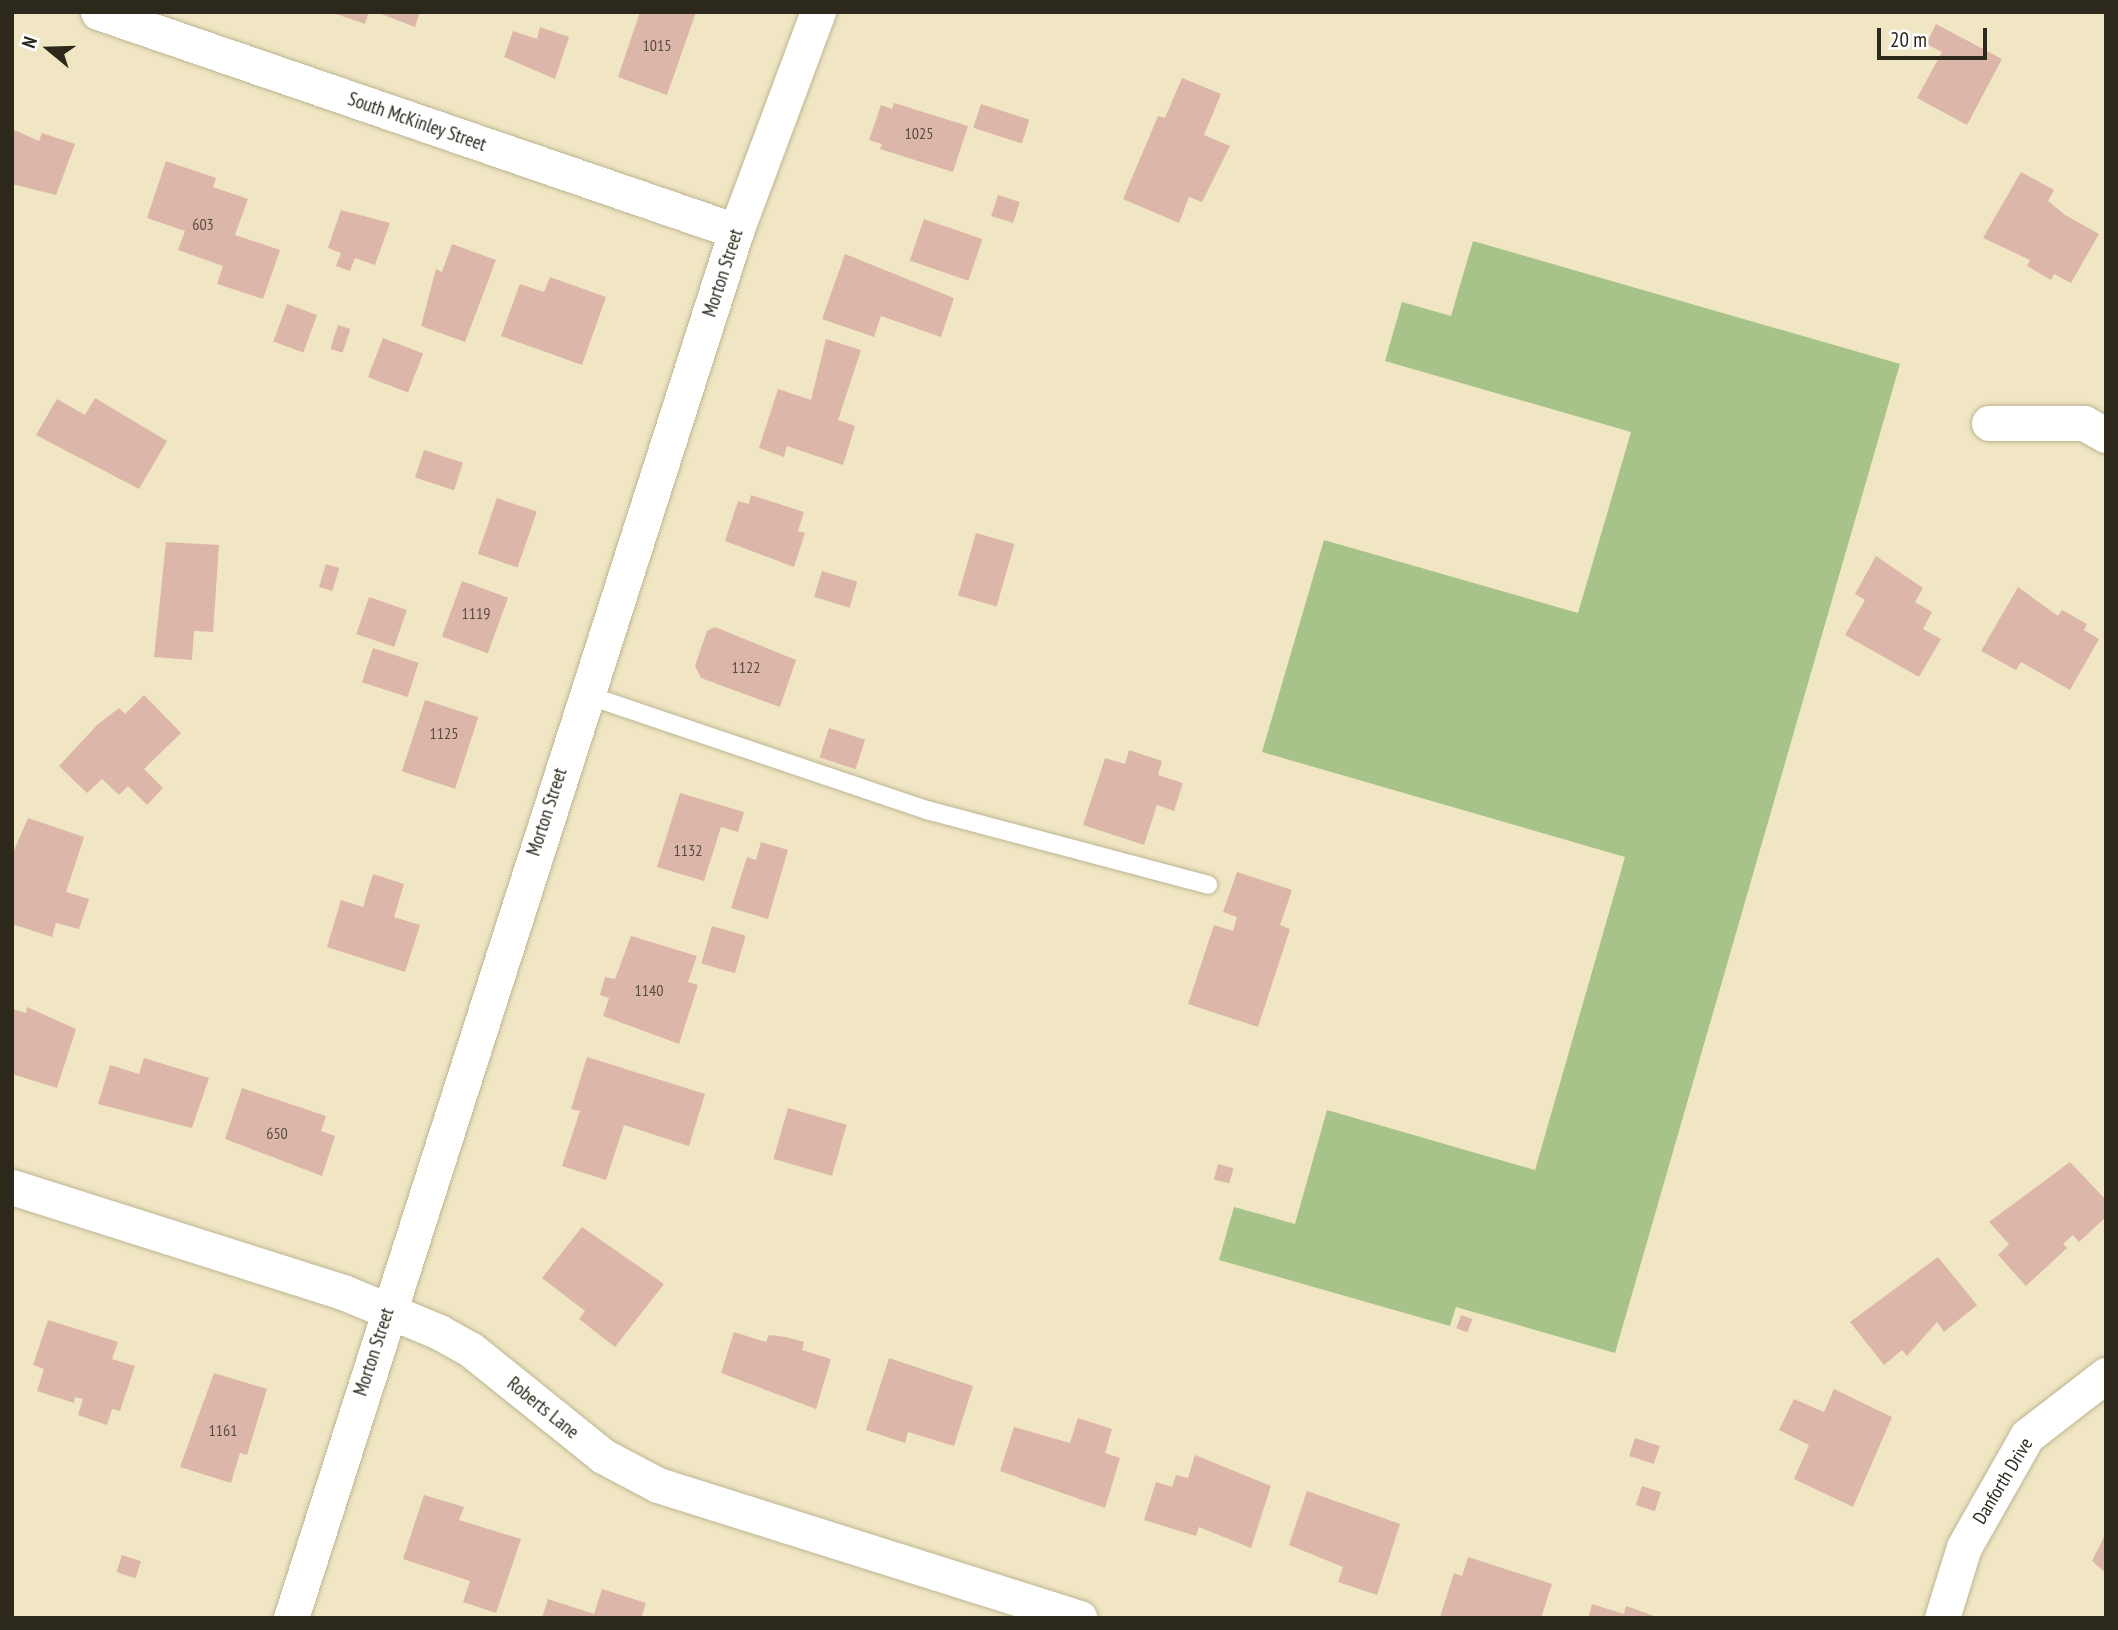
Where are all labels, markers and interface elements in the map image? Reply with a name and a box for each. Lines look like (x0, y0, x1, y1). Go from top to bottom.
north arrow (14, 14, 84, 84)
scale bar (1880, 14, 1990, 58)
text: 20 m (1890, 26, 1927, 53)
text: N (16, 33, 42, 51)
house number: 1015 (643, 35, 671, 55)
street label: South McKinley Street (345, 88, 489, 156)
house number: 1025 (905, 123, 933, 143)
house number: 603 (192, 214, 214, 234)
street label: Morton Street (698, 226, 748, 320)
house number: 1119 (462, 603, 490, 623)
house number: 1122 (732, 657, 760, 677)
house number: 1125 (430, 723, 458, 743)
street label: Morton Street (522, 765, 572, 859)
house number: 1132 (674, 840, 702, 860)
house number: 1140 (635, 980, 663, 1000)
house number: 650 (266, 1123, 288, 1143)
street label: Morton Street (349, 1305, 399, 1399)
street label: Roberts Lane (503, 1372, 583, 1444)
house number: 1161 (209, 1420, 237, 1440)
street label: Danforth Drive (1968, 1434, 2038, 1528)

